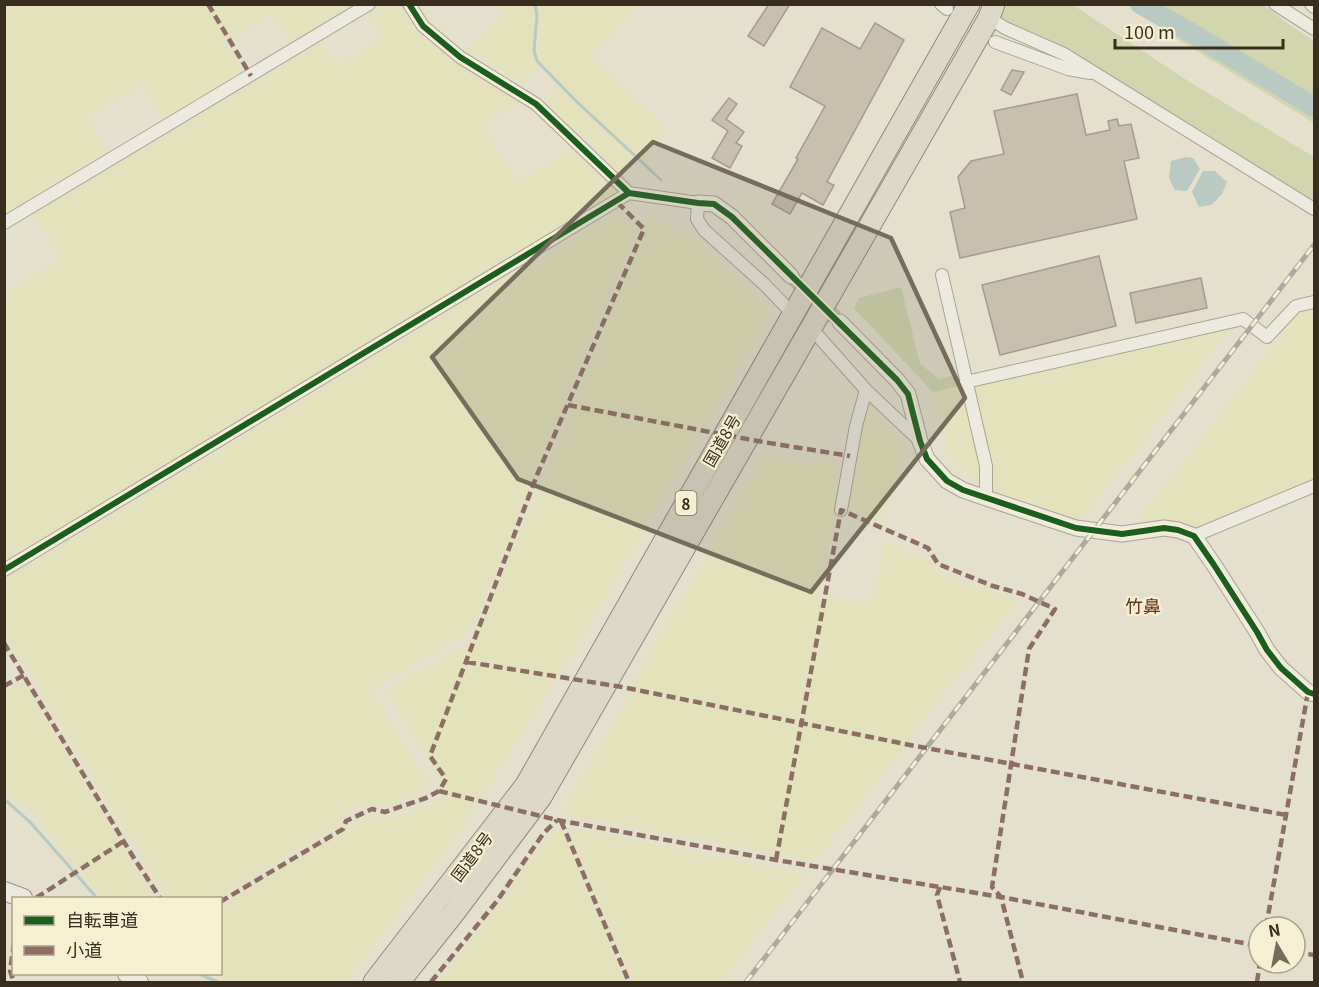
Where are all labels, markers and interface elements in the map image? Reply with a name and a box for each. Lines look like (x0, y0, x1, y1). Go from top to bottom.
scale bar (1115, 12, 1283, 50)
text: 100 m (1124, 18, 1175, 44)
street label: 国道8号 (696, 409, 746, 471)
road number: 8 (676, 491, 696, 515)
district label: 竹鼻 (1125, 592, 1161, 618)
street label: 国道8号 (444, 826, 498, 886)
legend (12, 897, 222, 975)
text: 自転車道 (66, 906, 138, 932)
north arrow (1247, 915, 1307, 975)
text: N (1266, 916, 1282, 942)
text: 小道 (66, 936, 102, 962)

